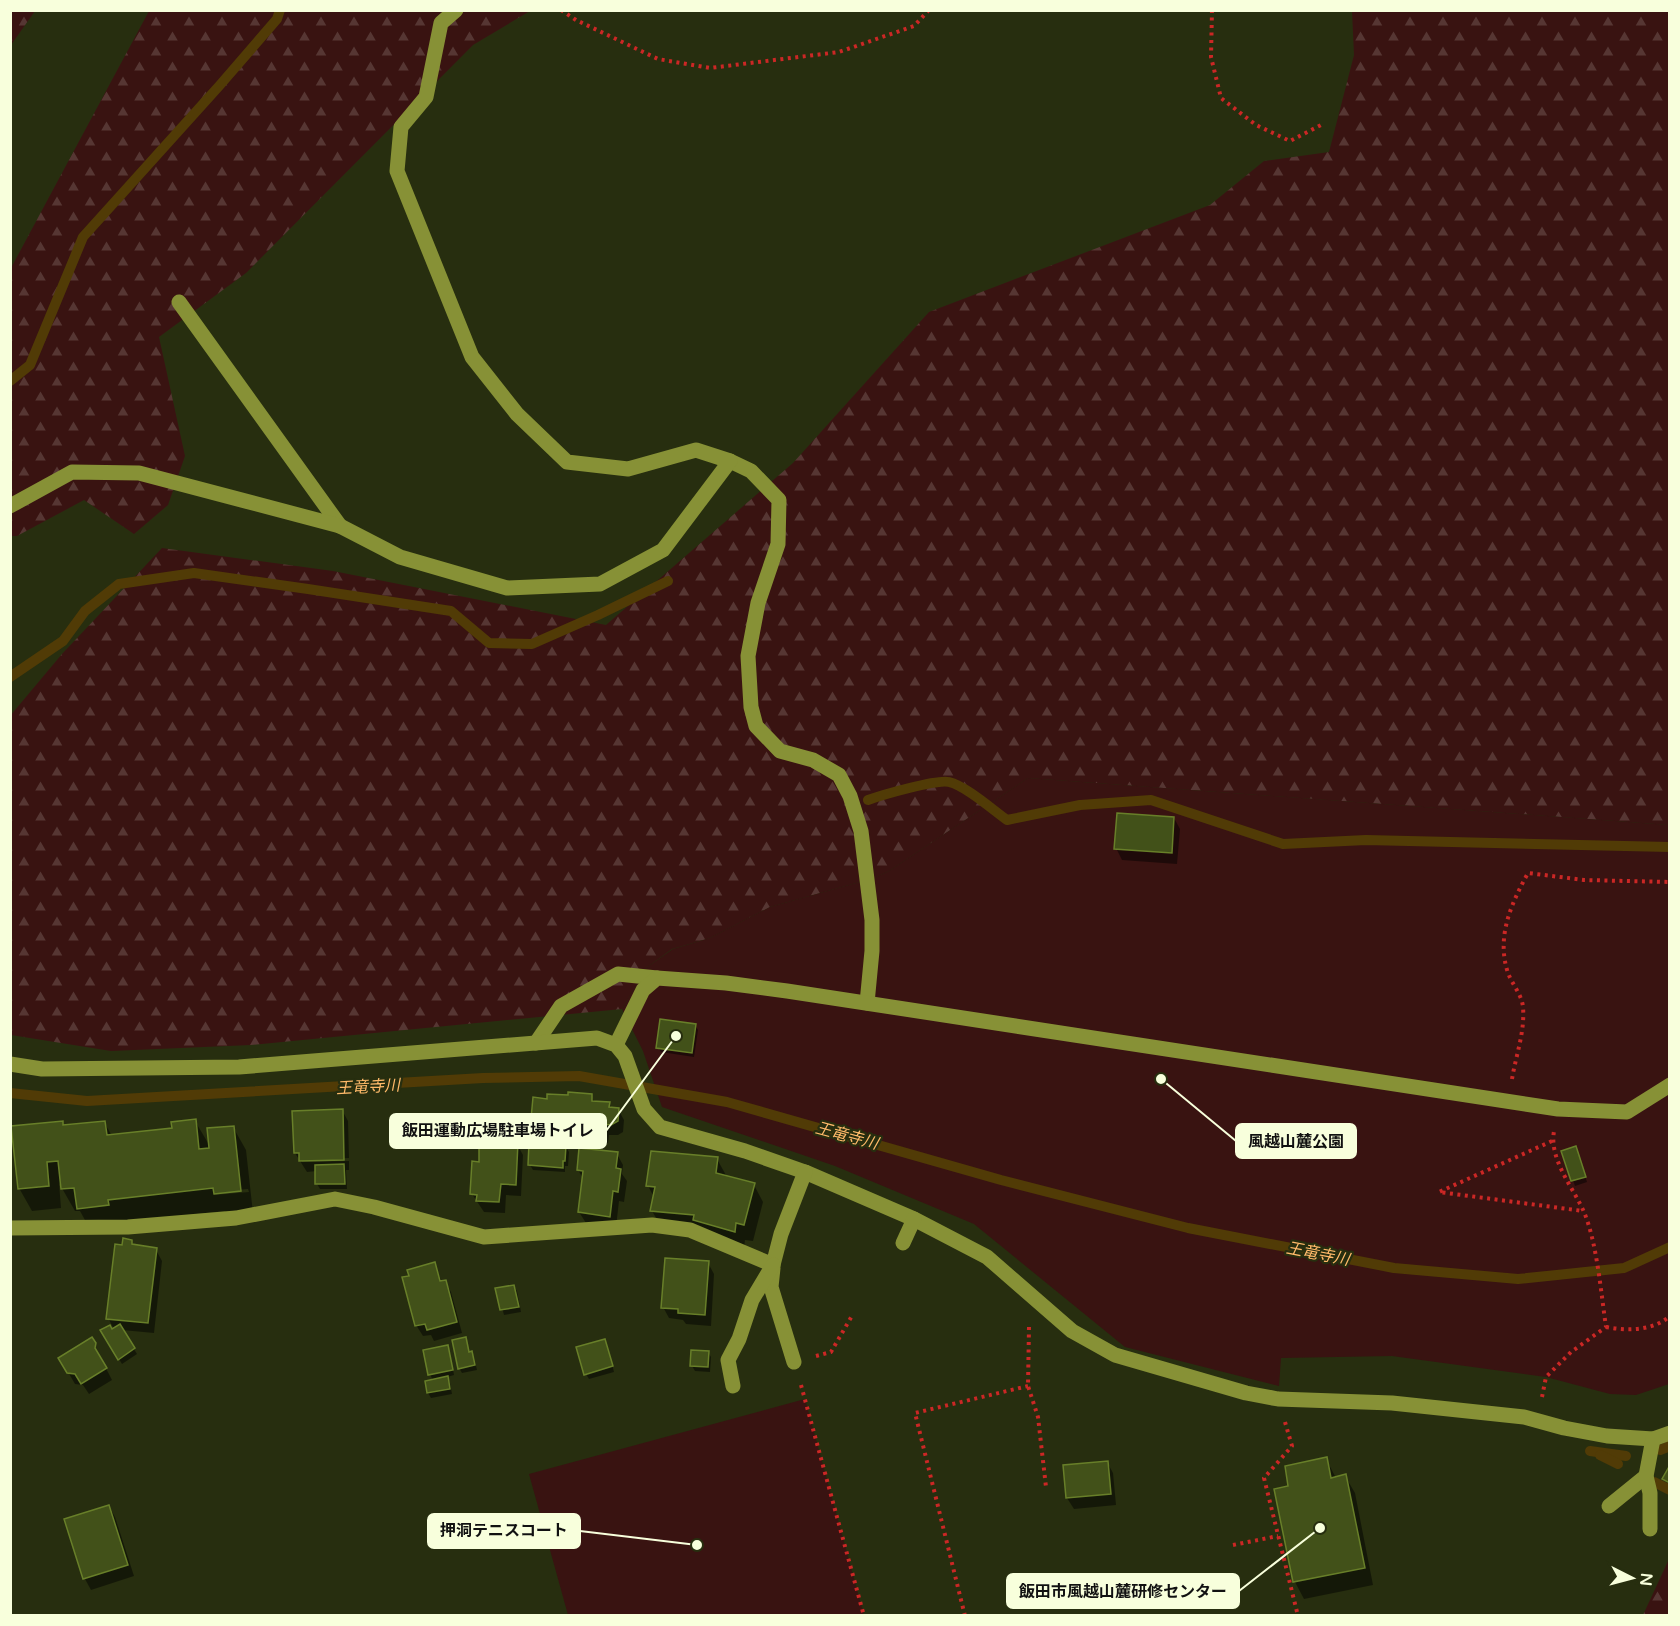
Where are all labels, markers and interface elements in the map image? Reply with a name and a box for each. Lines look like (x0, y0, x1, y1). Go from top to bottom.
water label: 王竜寺川 (336, 1075, 403, 1099)
callout: 飯田運動広場駐車場トイレ (390, 1114, 606, 1148)
water label: 王竜寺川 (813, 1118, 882, 1154)
text: 飯田運動広場駐車場トイレ (401, 1121, 594, 1141)
callout: 風越山麓公園 (1236, 1124, 1356, 1158)
text: 風越山麓公園 (1248, 1132, 1344, 1152)
water label: 王竜寺川 (1284, 1238, 1353, 1270)
callout: 押洞テニスコート (428, 1514, 580, 1548)
text: 押洞テニスコート (440, 1521, 568, 1541)
north arrow (1602, 1548, 1662, 1608)
text: N (1635, 1572, 1657, 1587)
callout: 飯田市風越山麓研修センター (1007, 1574, 1239, 1608)
text: 飯田市風越山麓研修センター (1018, 1582, 1227, 1602)

